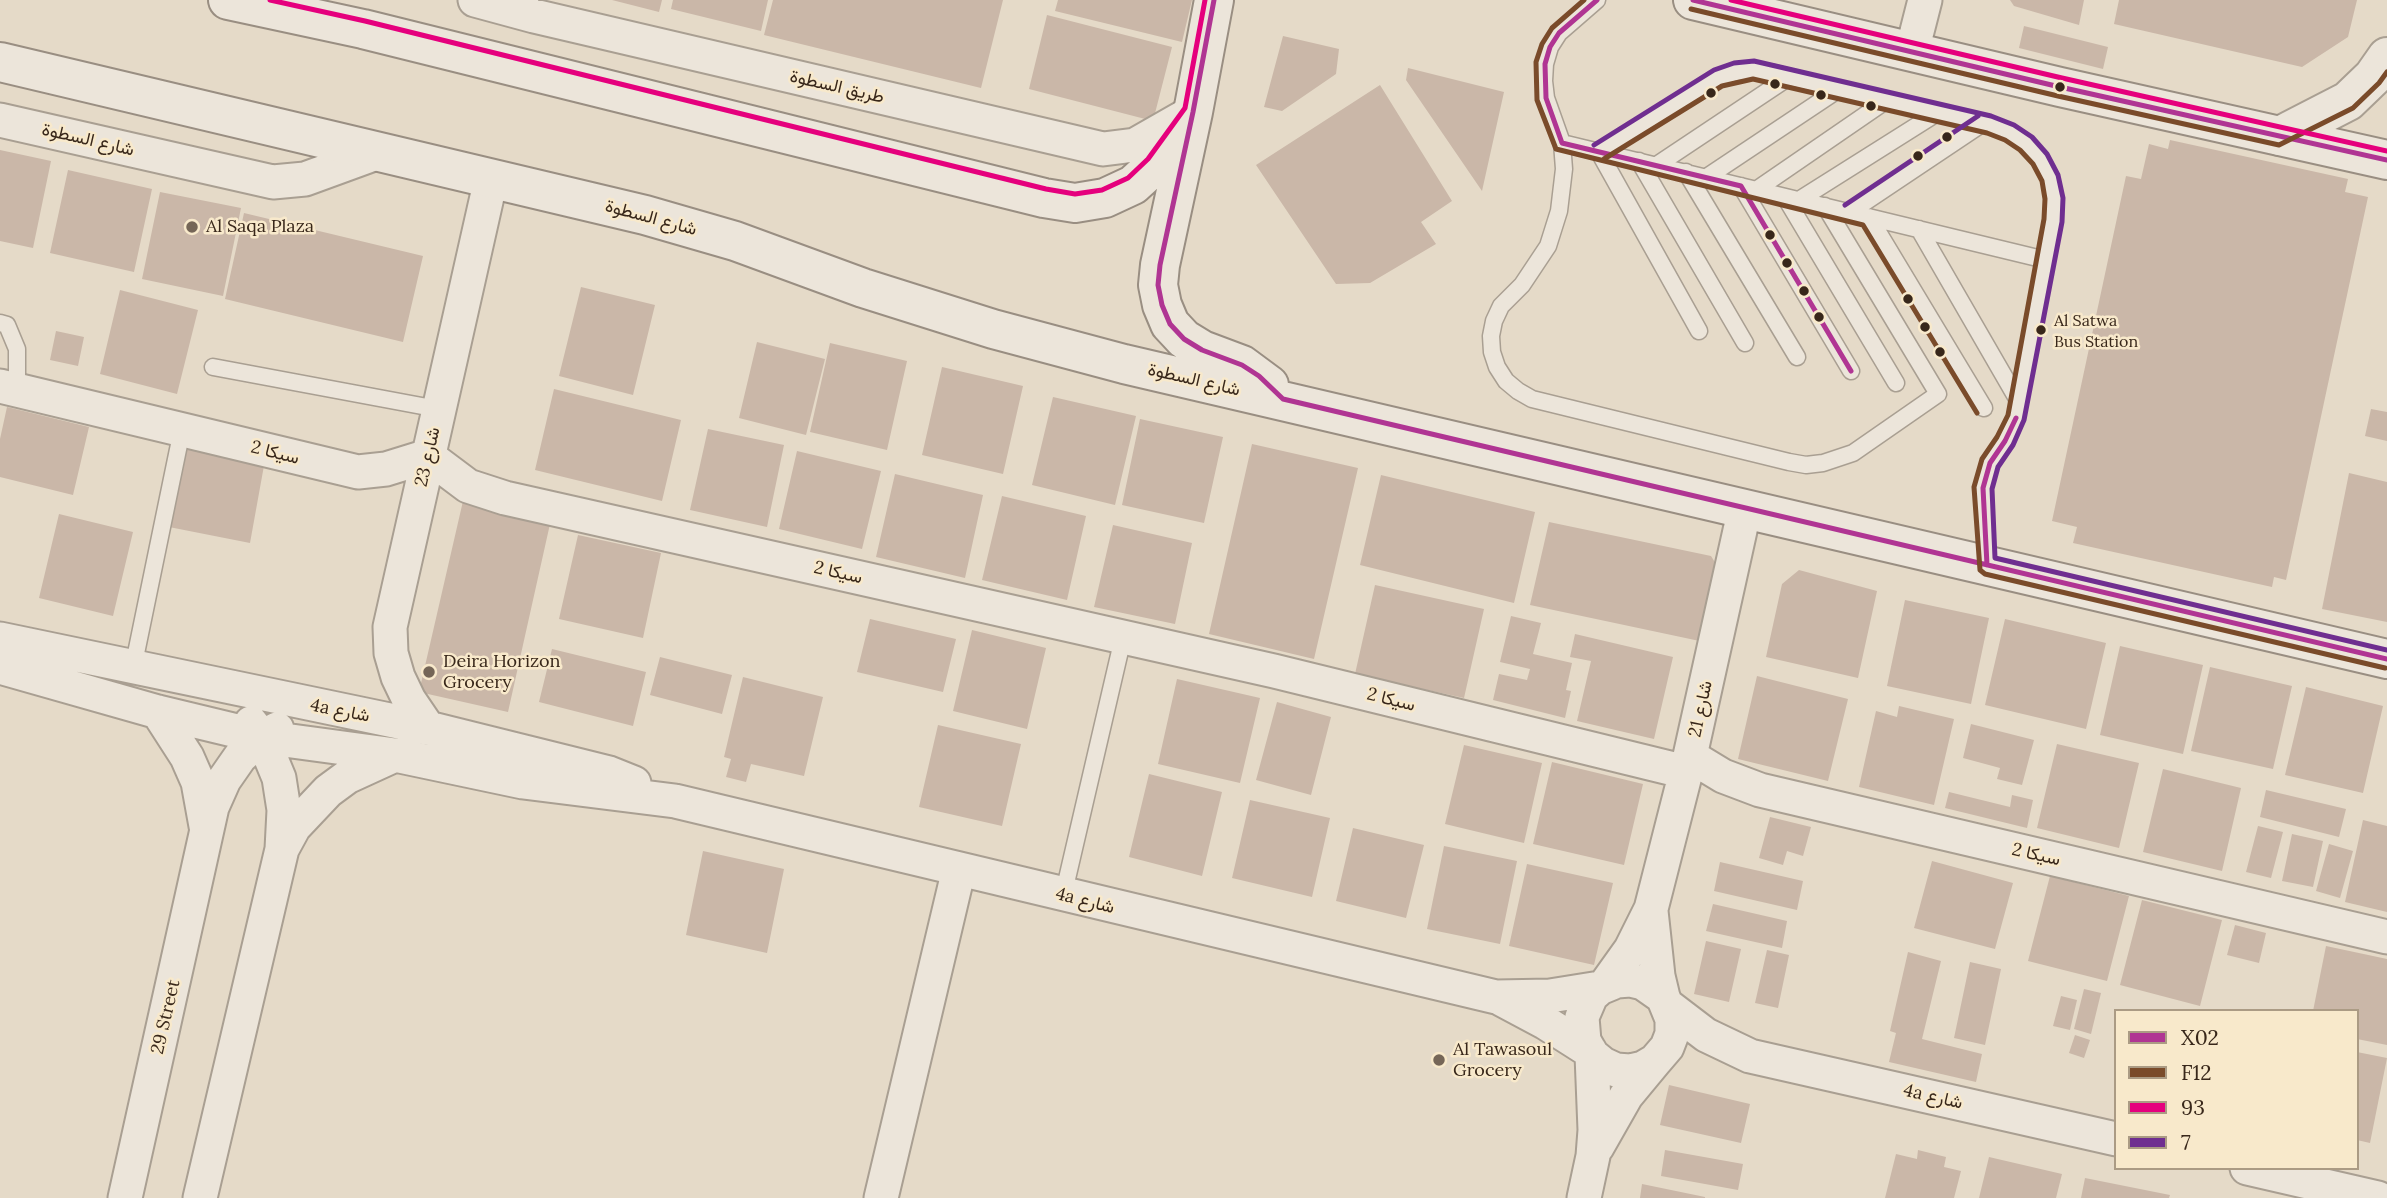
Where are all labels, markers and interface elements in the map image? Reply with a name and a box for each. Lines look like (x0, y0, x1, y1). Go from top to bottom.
street label: طريق السطوة (788, 66, 886, 108)
unlabelled marker (1768, 77, 1782, 91)
unlabelled marker (2053, 80, 2067, 94)
unlabelled marker (1704, 86, 1718, 100)
unlabelled marker (1814, 88, 1828, 102)
unlabelled marker (1864, 99, 1878, 113)
street label: شارع السطوة (40, 119, 136, 161)
unlabelled marker (1940, 130, 1954, 144)
unlabelled marker (1911, 149, 1925, 163)
street label: شارع السطوة (603, 195, 699, 241)
place label: Al Saqa Plaza (206, 216, 314, 238)
marker: Al Saqa Plaza (184, 219, 200, 235)
unlabelled marker (1763, 228, 1777, 242)
unlabelled marker (1780, 256, 1794, 270)
unlabelled marker (1797, 284, 1811, 298)
unlabelled marker (1901, 292, 1915, 306)
unlabelled marker (1812, 310, 1826, 324)
place label: Al Satwa Bus Station (2054, 311, 2138, 349)
unlabelled marker (1918, 320, 1932, 334)
marker: Al Satwa Bus Station (2034, 323, 2048, 337)
unlabelled marker (1933, 345, 1947, 359)
street label: شارع السطوة (1146, 359, 1242, 401)
street label: شارع 23 (411, 425, 445, 489)
street label: سيكا 2 (249, 437, 301, 469)
street label: سيكا 2 (812, 557, 864, 589)
place label: Deira Horizon Grocery (443, 651, 560, 694)
marker: Deira Horizon Grocery (421, 664, 437, 680)
street label: شارع 21 (1684, 679, 1718, 739)
street label: سيكا 2 (1365, 684, 1417, 716)
street label: 4a شارع (309, 695, 371, 727)
street label: سيكا 2 (2010, 839, 2062, 871)
street label: 4a شارع (1053, 883, 1117, 919)
street label: 29 Street (147, 978, 185, 1056)
legend (2114, 1009, 2359, 1170)
text: X02 (2181, 1024, 2219, 1051)
place label: Al Tawasoul Grocery (1453, 1039, 1552, 1082)
marker: Al Tawasoul Grocery (1431, 1052, 1447, 1068)
text: F12 (2181, 1059, 2211, 1086)
street label: 4a شارع (1901, 1080, 1965, 1114)
text: 93 (2181, 1094, 2205, 1121)
text: 7 (2181, 1129, 2191, 1156)

